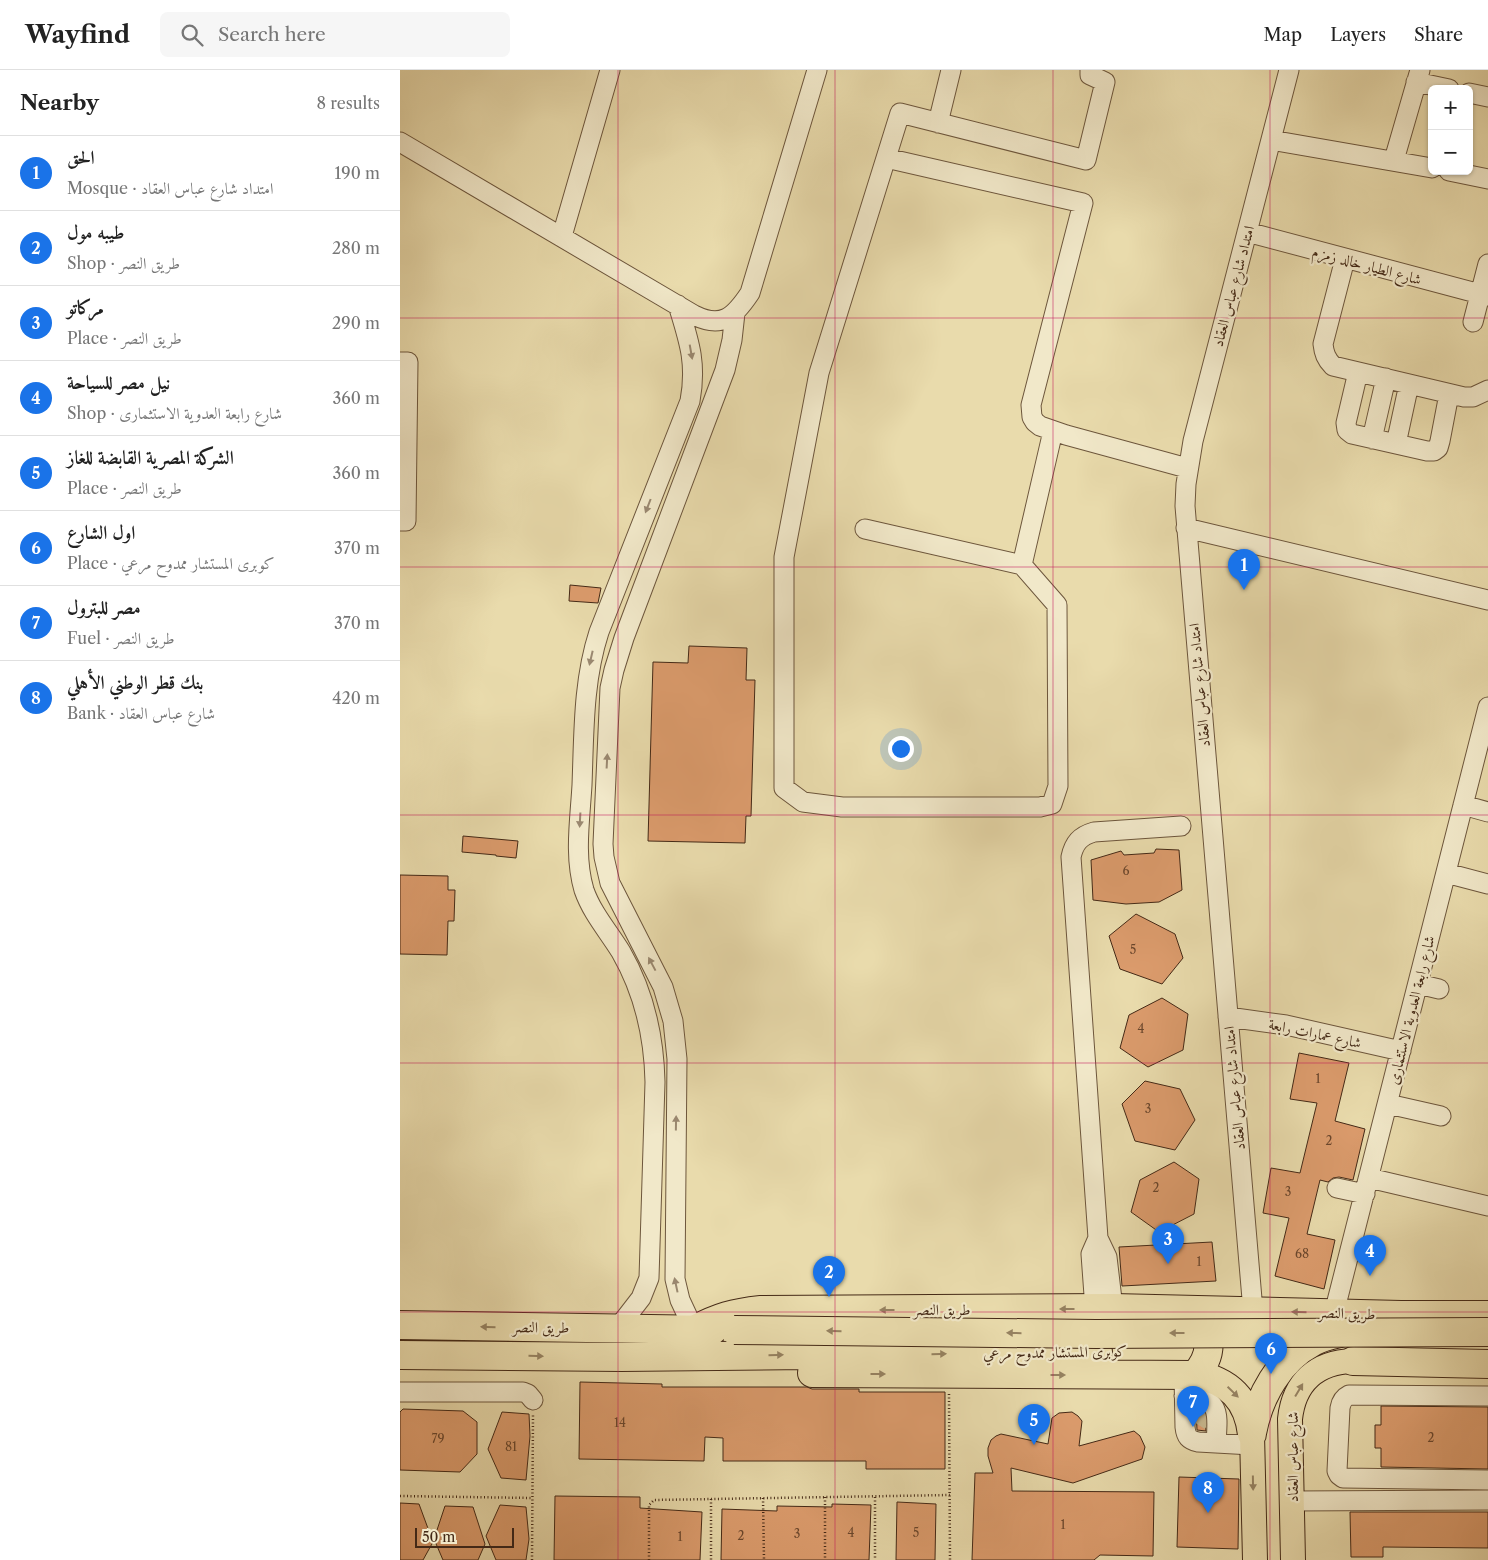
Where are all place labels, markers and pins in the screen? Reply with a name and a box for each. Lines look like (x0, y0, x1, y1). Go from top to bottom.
pin: 1 (1228, 549, 1260, 590)
pin: 3 (1152, 1223, 1184, 1264)
pin: 4 (1354, 1235, 1386, 1276)
pin: 2 (813, 1256, 845, 1297)
pin: 6 (1255, 1333, 1287, 1374)
pin: 7 (1177, 1386, 1209, 1427)
pin: 5 (1018, 1404, 1050, 1445)
pin: 8 (1192, 1472, 1224, 1513)

